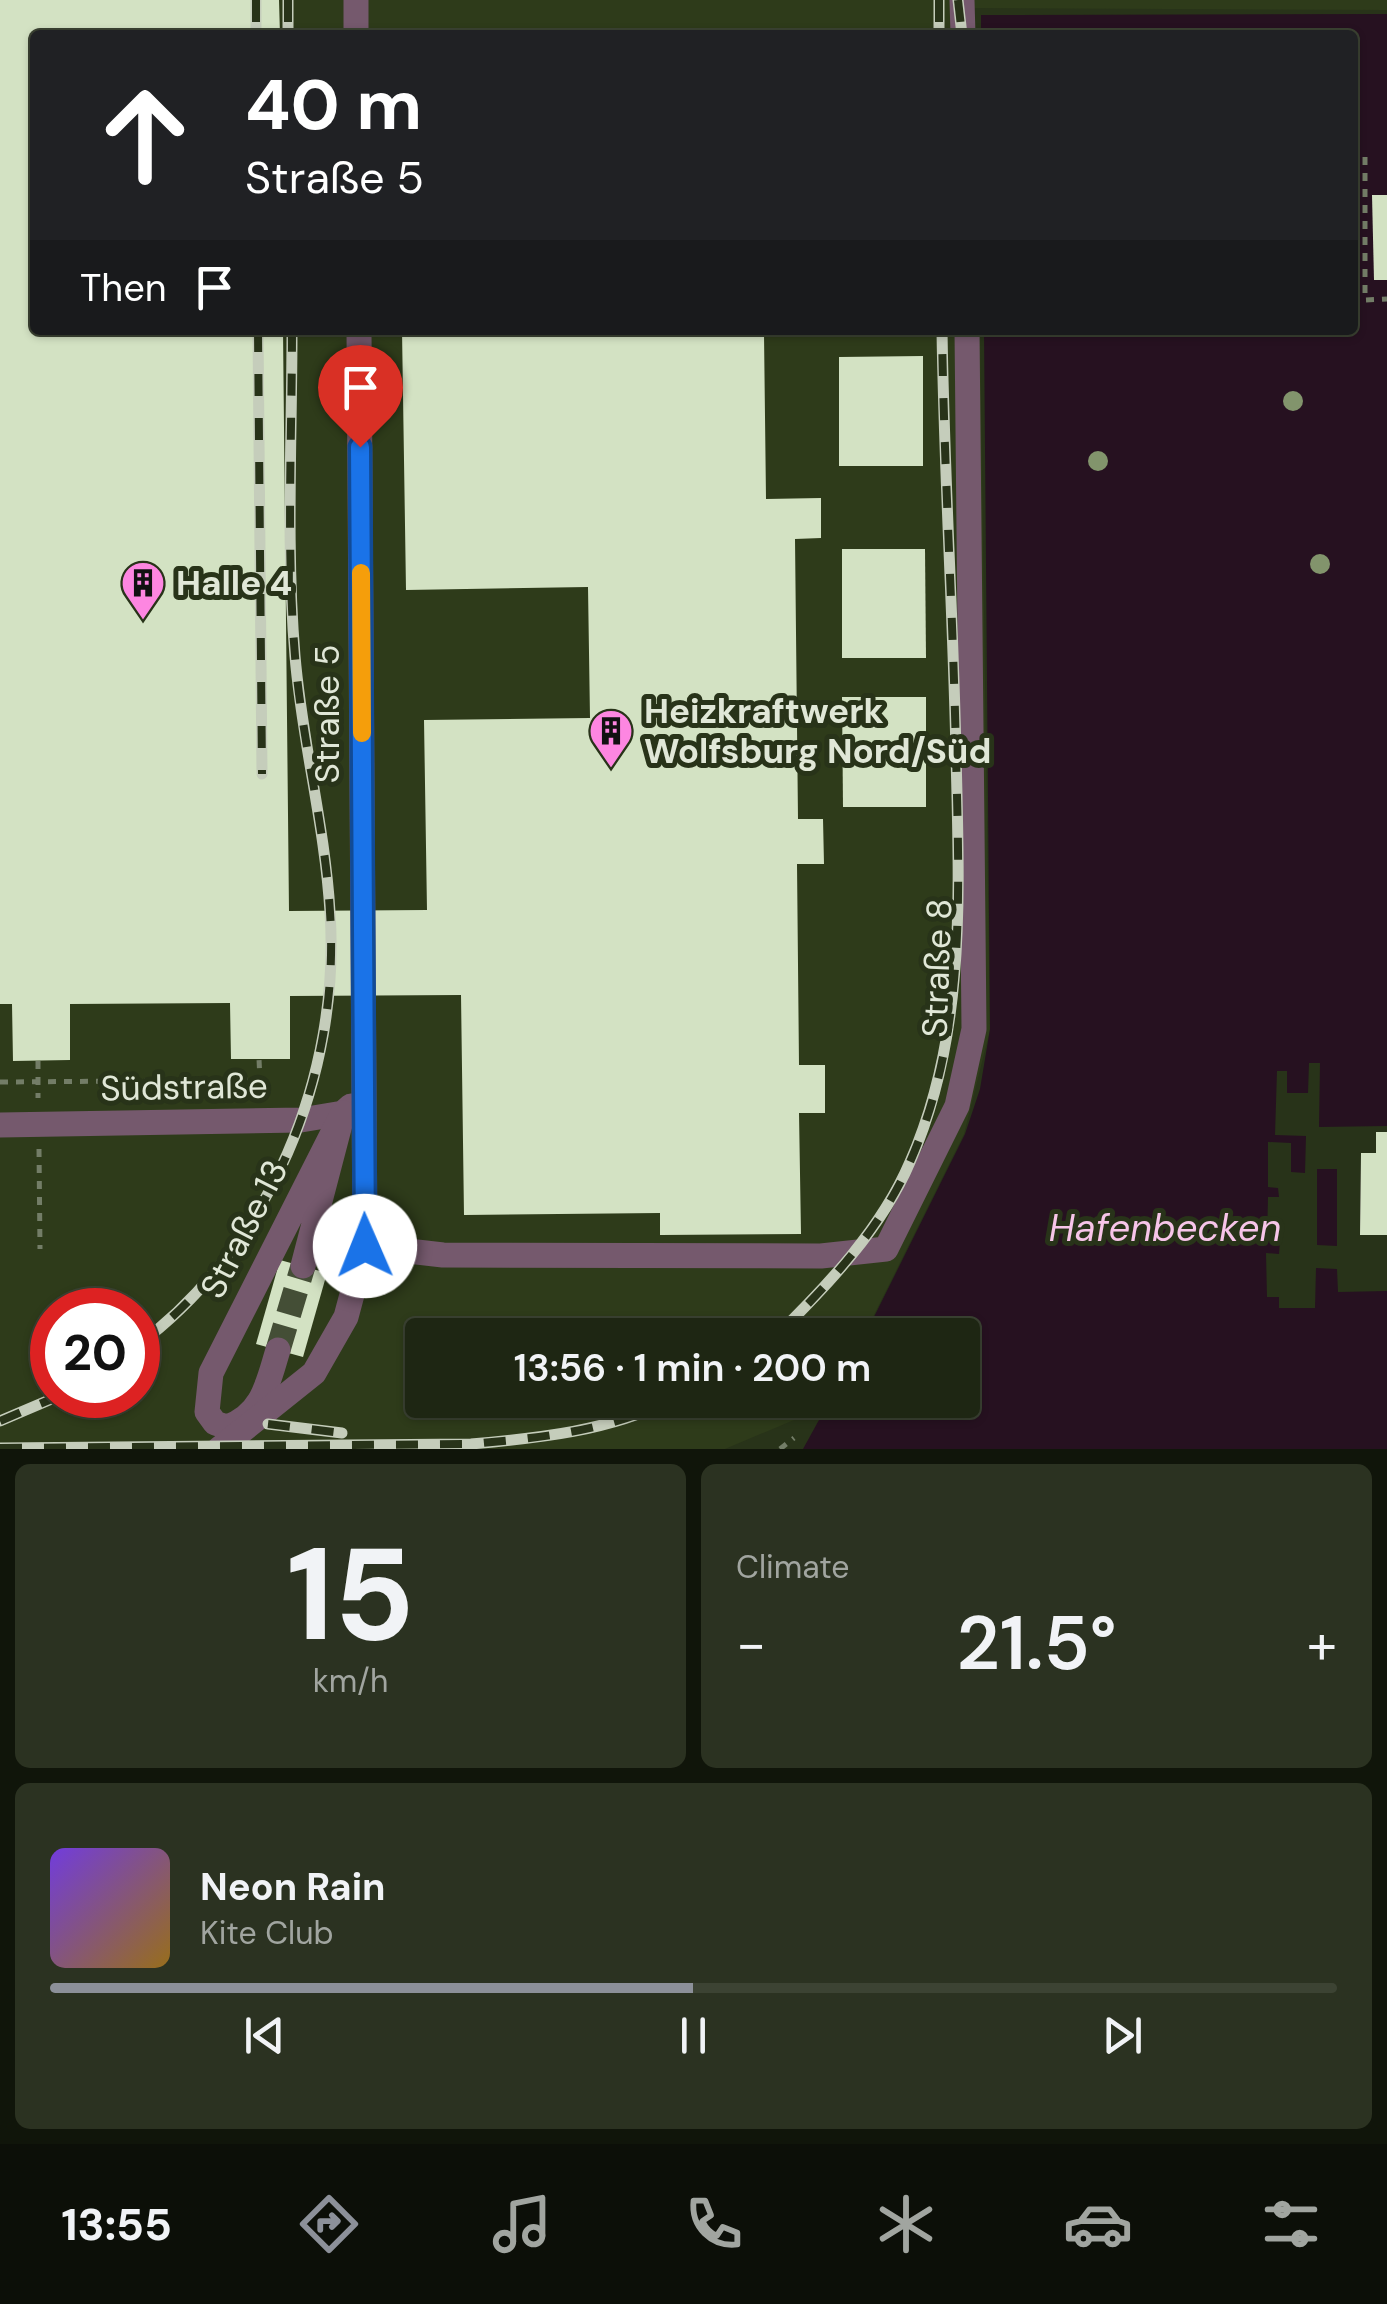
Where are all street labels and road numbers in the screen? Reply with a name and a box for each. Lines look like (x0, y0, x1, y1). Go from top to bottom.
street label: Straße 5 (304, 644, 350, 784)
street label: Straße 8 (912, 898, 962, 1038)
street label: Südstraße (100, 1063, 268, 1111)
street label: Straße 13 (190, 1152, 298, 1306)

